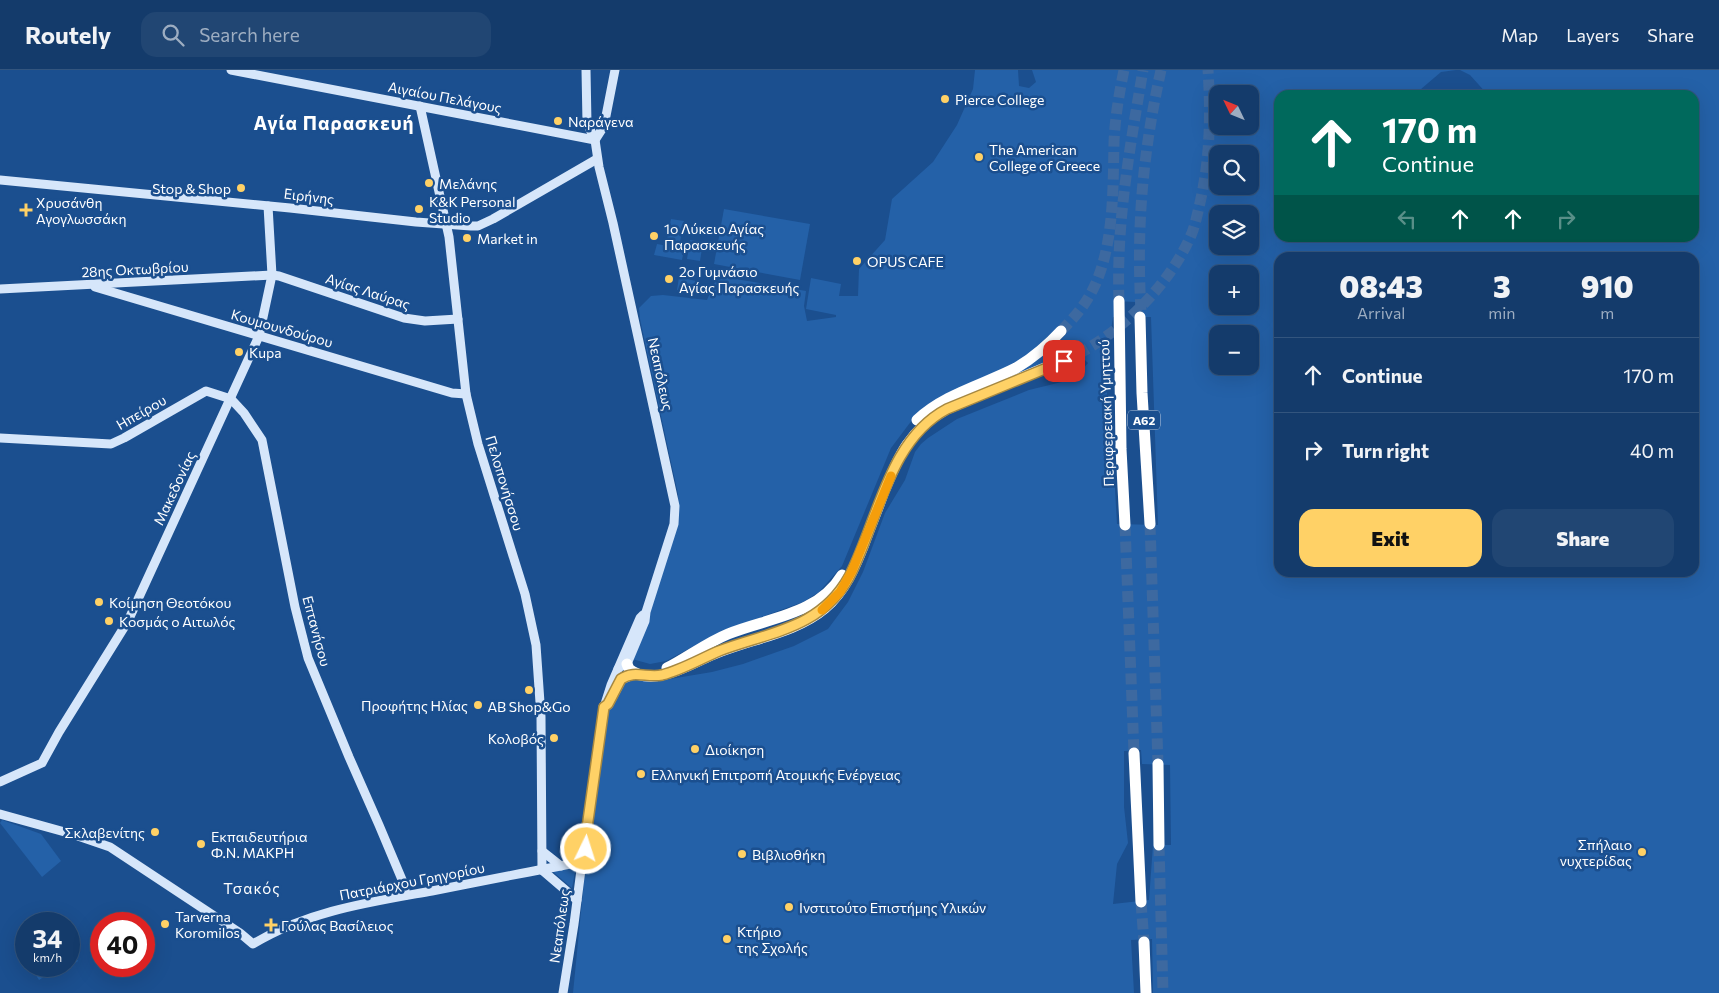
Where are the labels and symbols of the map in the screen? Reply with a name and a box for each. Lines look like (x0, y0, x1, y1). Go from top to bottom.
street label: Αιγαίου Πελάγους (387, 78, 503, 116)
north arrow (1209, 85, 1259, 135)
place label: Pierce College (955, 91, 1044, 108)
marker: Pierce College (939, 93, 951, 105)
district label: Αγία Παρασκευή (253, 111, 415, 134)
place label: Ναράγενα (568, 113, 634, 130)
marker: Ναράγενα (552, 115, 564, 127)
place label: The American College of Greece (989, 141, 1100, 174)
marker: The American College of Greece (973, 151, 985, 163)
place label: Μελάνης (439, 175, 497, 192)
marker: Μελάνης (423, 177, 435, 189)
place label: Stop & Shop (152, 180, 231, 197)
marker: Stop & Shop (235, 182, 247, 194)
street label: Ειρήνης (283, 184, 335, 208)
place label: K&K Personal Studio (429, 193, 515, 226)
place label: Χρυσάνθη Αγογλωσσάκη (36, 194, 126, 227)
marker: K&K Personal Studio (413, 203, 425, 215)
marker: Χρυσάνθη Αγογλωσσάκη (20, 204, 32, 216)
place label: 1ο Λύκειο Αγίας Παρασκευής (664, 220, 764, 253)
place label: Market in (477, 230, 538, 247)
marker: 1ο Λύκειο Αγίας Παρασκευής (648, 230, 660, 242)
marker: Market in (461, 232, 473, 244)
place label: OPUS CAFE (867, 253, 944, 270)
marker: OPUS CAFE (851, 255, 863, 267)
street label: 28ης Οκτωβρίου (81, 258, 189, 280)
place label: 2ο Γυμνάσιο Αγίας Παρασκευής (679, 263, 799, 296)
street label: Αγίας Λαύρας (324, 269, 413, 313)
marker: 2ο Γυμνάσιο Αγίας Παρασκευής (663, 273, 675, 285)
street label: Κουμουνδούρου (229, 305, 335, 351)
street label: Νεαπόλεως (645, 336, 677, 412)
street label: Περιφερειακή Υμηττού (1095, 339, 1117, 487)
pin (1043, 340, 1085, 382)
place label: Kupa (249, 344, 282, 361)
marker: Kupa (233, 346, 245, 358)
street label: Ηπείρου (113, 391, 169, 433)
road number: Α62 (1128, 410, 1160, 430)
street label: Πελοπονήσσου (482, 433, 528, 533)
street label: Μακεδονίας (149, 448, 199, 528)
place label: Κοίμηση Θεοτόκου (109, 594, 232, 611)
street label: Επτανήσου (299, 594, 335, 668)
marker: Κοίμηση Θεοτόκου (93, 596, 105, 608)
place label: Κοσμάς ο Αιτωλός (119, 613, 236, 630)
marker: Κοσμάς ο Αιτωλός (103, 615, 115, 627)
marker: ΑΒ Shop&Go (523, 684, 535, 696)
place label: Προφήτης Ηλίας (361, 697, 468, 714)
place label: ΑΒ Shop&Go (487, 698, 571, 715)
marker: Προφήτης Ηλίας (472, 699, 484, 711)
place label: Κολοβός (488, 730, 544, 747)
marker: Κολοβός (548, 732, 560, 744)
place label: Διοίκηση (705, 741, 764, 758)
marker: Διοίκηση (689, 743, 701, 755)
place label: Ελληνική Επιτροπή Ατομικής Ενέργειας (651, 766, 901, 783)
marker: Ελληνική Επιτροπή Ατομικής Ενέργειας (635, 768, 647, 780)
position arrow (559, 822, 611, 874)
place label: Σκλαβενίτης (65, 824, 145, 841)
marker: Σκλαβενίτης (149, 826, 161, 838)
place label: Εκπαιδευτήρια Φ.Ν. ΜΑΚΡΗ (211, 828, 307, 861)
place label: Σπήλαιο νυχτερίδας (1560, 836, 1632, 869)
marker: Εκπαιδευτήρια Φ.Ν. ΜΑΚΡΗ (195, 838, 207, 850)
place label: Βιβλιοθήκη (752, 846, 826, 863)
marker: Σπήλαιο νυχτερίδας (1636, 846, 1648, 858)
marker: Βιβλιοθήκη (736, 848, 748, 860)
street label: Πατριάρχου Γρηγορίου (338, 859, 486, 903)
district label: Τσακός (223, 879, 281, 897)
street label: Νεαπόλεως (545, 888, 573, 964)
place label: Ινστιτούτο Επιστήμης Υλικών (799, 899, 986, 916)
marker: Ινστιτούτο Επιστήμης Υλικών (783, 901, 795, 913)
place label: Tarverna Koromilos (175, 908, 240, 941)
speed limit sign: 40 (90, 912, 155, 977)
place label: Γούλας Βασίλειος (281, 917, 394, 934)
marker: Tarverna Koromilos (159, 918, 171, 930)
marker: Γούλας Βασίλειος (265, 919, 277, 931)
place label: Κτήριο της Σχολής (737, 923, 808, 956)
marker: Κτήριο της Σχολής (721, 933, 733, 945)

